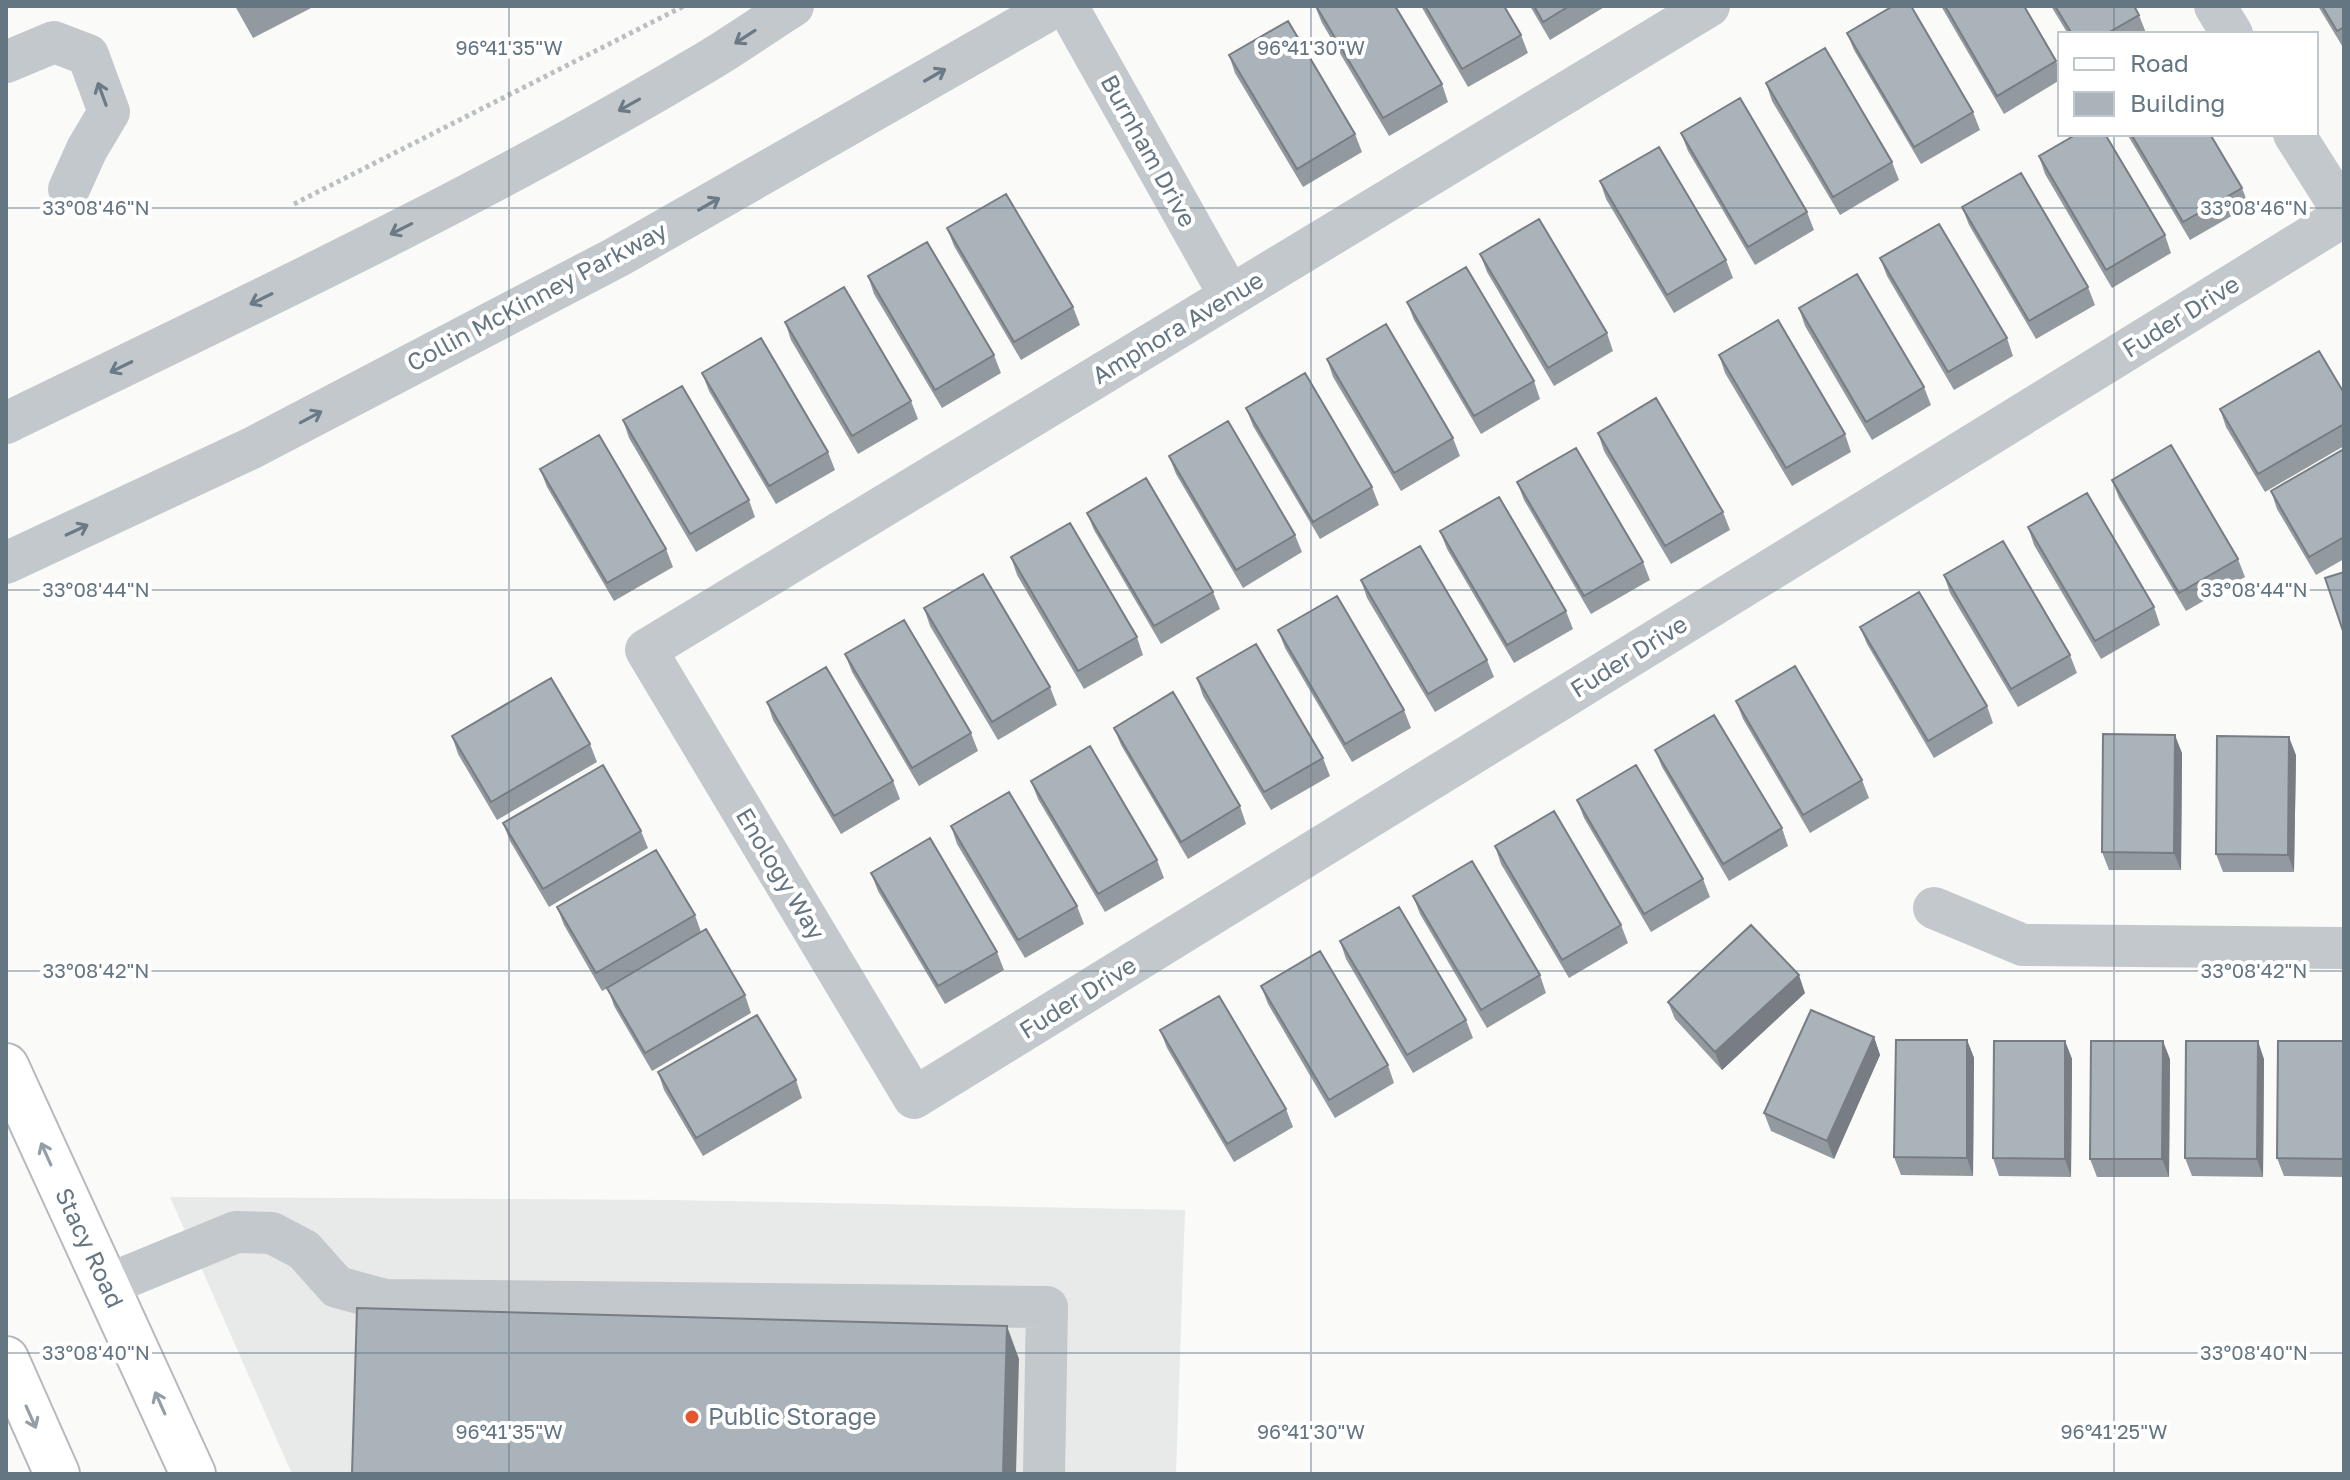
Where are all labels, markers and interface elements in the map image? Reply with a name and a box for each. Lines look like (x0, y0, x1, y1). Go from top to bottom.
one-way arrow (735, 28, 757, 45)
legend (2058, 32, 2318, 136)
text: 96°41'35"W (455, 35, 563, 59)
text: 96°41'30"W (1257, 35, 1365, 59)
text: Road (2130, 48, 2189, 77)
one-way arrow (922, 67, 946, 82)
street label: Burnham Drive (1095, 69, 1203, 232)
one-way arrow (94, 82, 108, 106)
text: Building (2130, 88, 2225, 117)
one-way arrow (618, 98, 642, 114)
text: 33°08'46"N (42, 195, 150, 219)
text: 33°08'46"N (2200, 195, 2308, 219)
one-way arrow (697, 196, 720, 212)
street label: Collin McKinney Parkway (401, 215, 671, 377)
one-way arrow (389, 222, 413, 238)
street label: Amphora Avenue (1086, 264, 1268, 389)
street label: Fuder Drive (2116, 268, 2244, 363)
one-way arrow (249, 292, 273, 308)
one-way arrow (109, 360, 133, 376)
one-way arrow (299, 409, 322, 425)
one-way arrow (64, 522, 88, 537)
text: 33°08'44"N (42, 577, 150, 601)
text: 33°08'44"N (2200, 577, 2308, 601)
street label: Fuder Drive (1564, 608, 1692, 703)
street label: Enology Way (731, 802, 832, 944)
street label: Fuder Drive (1013, 949, 1141, 1044)
text: 33°08'42"N (43, 958, 150, 982)
text: 33°08'42"N (2201, 958, 2308, 982)
one-way arrow (38, 1142, 53, 1166)
street label: Stacy Road (50, 1183, 131, 1312)
text: 33°08'40"N (42, 1340, 150, 1364)
text: 33°08'40"N (2200, 1340, 2308, 1364)
one-way arrow (152, 1391, 167, 1415)
place label: Public Storage (708, 1401, 876, 1430)
one-way arrow (25, 1404, 40, 1428)
marker: Public Storage (683, 1408, 701, 1426)
text: 96°41'35"W (455, 1419, 563, 1443)
text: 96°41'30"W (1257, 1419, 1365, 1443)
text: 96°41'25"W (2060, 1419, 2168, 1443)

